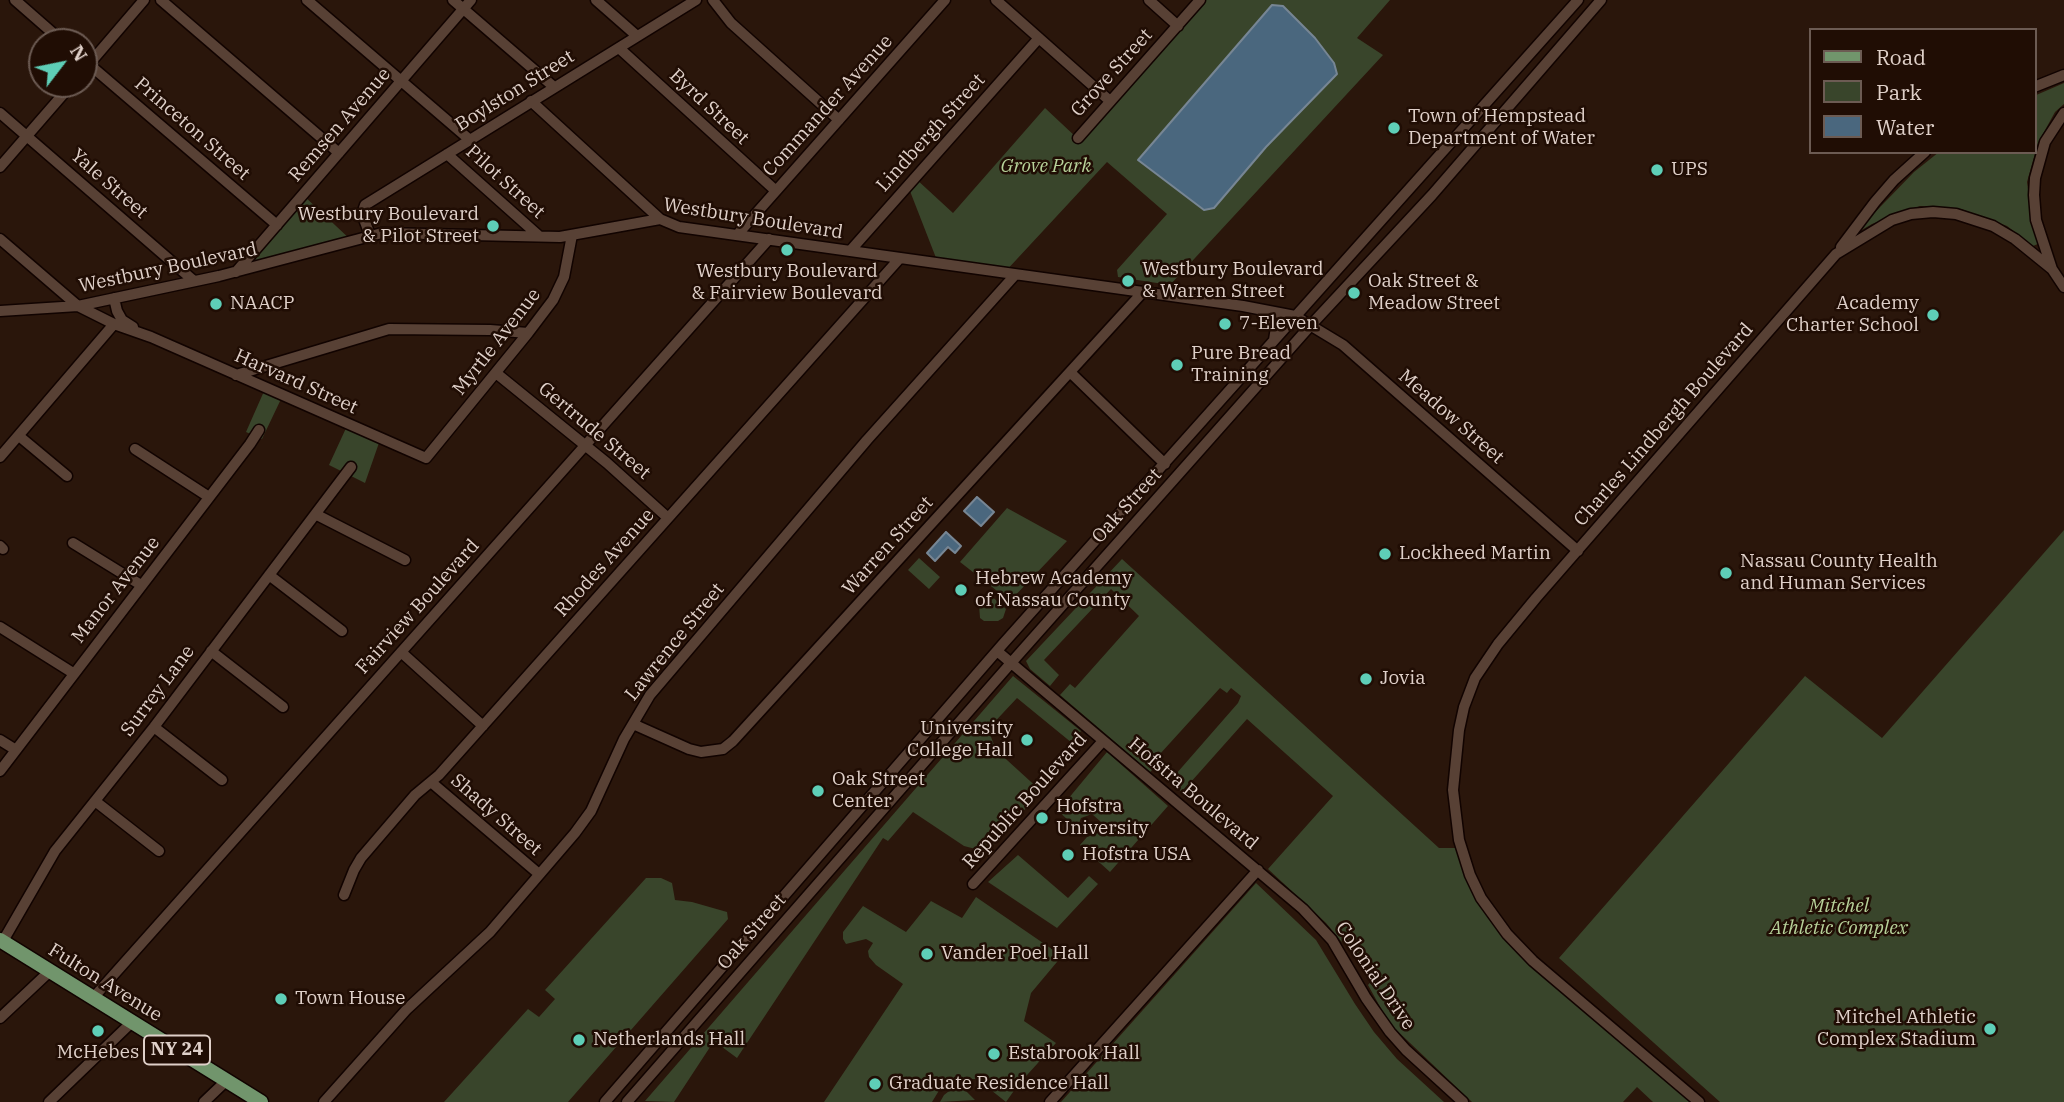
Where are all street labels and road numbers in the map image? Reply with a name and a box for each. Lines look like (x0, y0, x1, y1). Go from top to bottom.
street label: Grove Street (1067, 24, 1157, 122)
street label: Commander Avenue (758, 30, 898, 182)
street label: Boylston Street (451, 45, 579, 137)
street label: Remsen Avenue (284, 63, 396, 187)
street label: Byrd Street (664, 64, 754, 150)
street label: Lindbergh Street (872, 69, 990, 197)
street label: Princeton Street (130, 73, 254, 185)
street label: Pilot Street (461, 140, 549, 224)
street label: Yale Street (66, 144, 152, 224)
street label: Westbury Boulevard (662, 194, 844, 244)
street label: Westbury Boulevard (77, 238, 259, 298)
street label: Myrtle Avenue (448, 284, 546, 400)
street label: Charles Lindbergh Boulevard (1570, 319, 1758, 531)
street label: Harvard Street (231, 345, 361, 419)
street label: Meadow Street (1394, 365, 1508, 469)
street label: Gertrude Street (533, 378, 655, 484)
street label: Oak Street (1087, 464, 1167, 548)
street label: Warren Street (838, 492, 938, 600)
street label: Rhodes Avenue (550, 504, 660, 622)
street label: Manor Avenue (67, 532, 165, 648)
street label: Fairview Boulevard (352, 535, 484, 679)
street label: Lawrence Street (621, 579, 729, 705)
street label: Surrey Lane (116, 641, 200, 741)
street label: Republic Boulevard (958, 728, 1092, 874)
street label: Hofstra Boulevard (1123, 733, 1263, 855)
street label: Shady Street (446, 769, 546, 861)
street label: Oak Street (713, 889, 791, 975)
street label: Colonial Drive (1330, 917, 1420, 1035)
street label: Fulton Avenue (44, 939, 166, 1027)
road number: NY 24 (144, 1036, 210, 1064)

